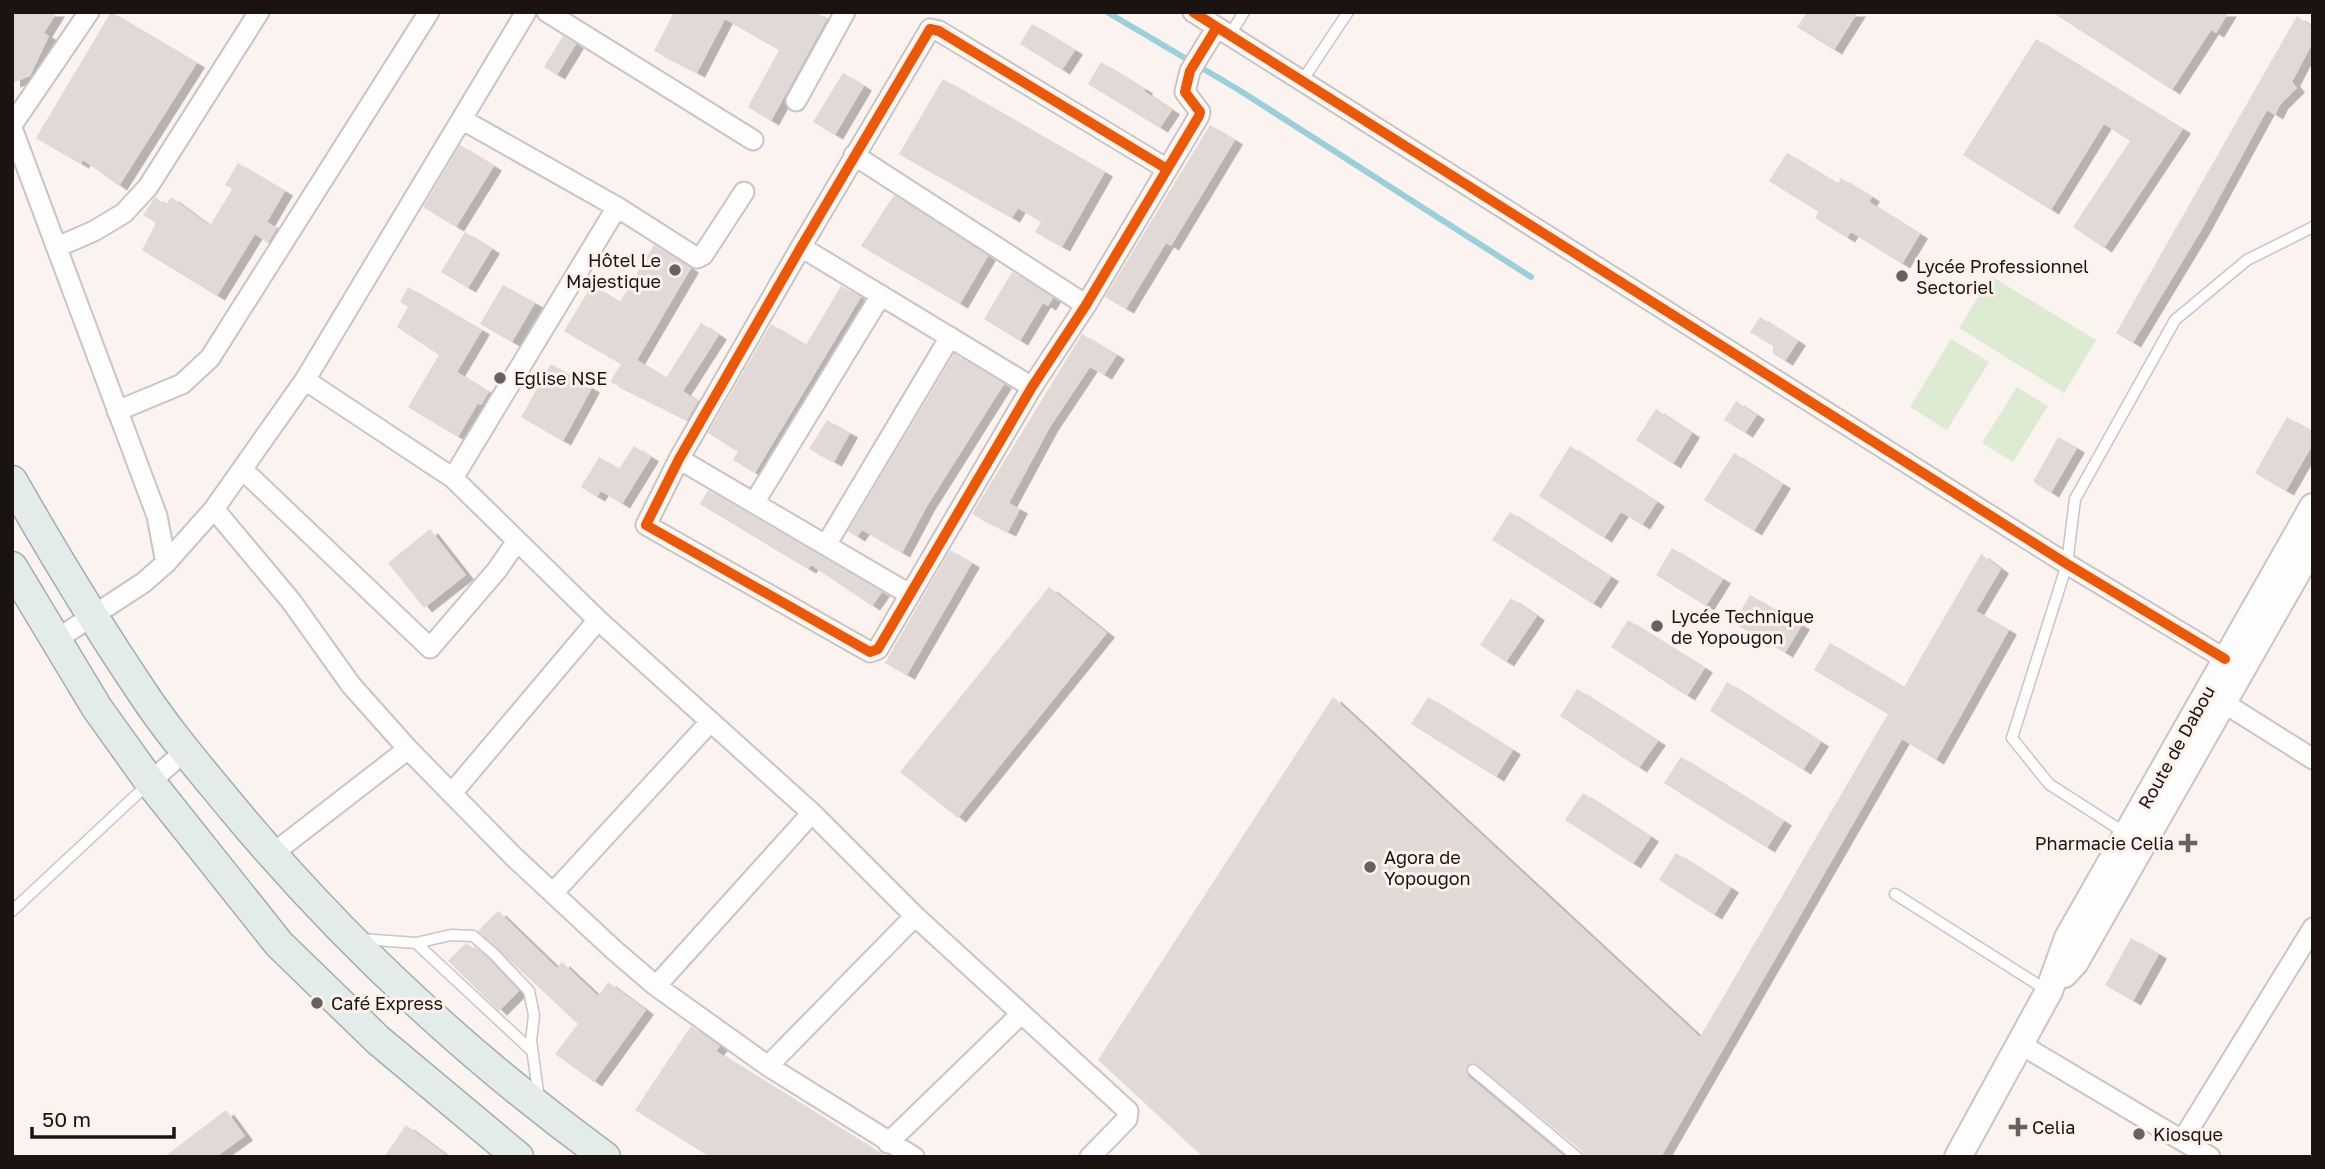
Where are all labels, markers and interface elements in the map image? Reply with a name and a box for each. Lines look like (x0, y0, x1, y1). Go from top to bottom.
place label: Hôtel Le Majestique (566, 249, 661, 292)
place label: Lycée Professionnel Sectoriel (1916, 255, 2089, 298)
marker: Hôtel Le Majestique (667, 262, 683, 278)
marker: Lycée Professionnel Sectoriel (1894, 268, 1910, 284)
place label: Eglise NSE (514, 367, 607, 389)
marker: Eglise NSE (492, 370, 508, 386)
place label: Lycée Technique de Yopougon (1671, 605, 1814, 648)
marker: Lycée Technique de Yopougon (1649, 618, 1665, 634)
street label: Route de Dabou (2133, 682, 2219, 812)
place label: Pharmacie Celia (2035, 832, 2174, 854)
marker: Pharmacie Celia (2180, 835, 2196, 851)
place label: Agora de Yopougon (1384, 846, 1471, 889)
marker: Agora de Yopougon (1362, 859, 1378, 875)
place label: Café Express (331, 992, 443, 1014)
marker: Café Express (309, 995, 325, 1011)
scale bar (32, 1096, 173, 1140)
text: 50 m (42, 1106, 91, 1132)
place label: Celia (2032, 1116, 2075, 1138)
marker: Celia (2010, 1119, 2026, 1135)
place label: Kiosque (2153, 1123, 2223, 1145)
marker: Kiosque (2131, 1126, 2147, 1142)

